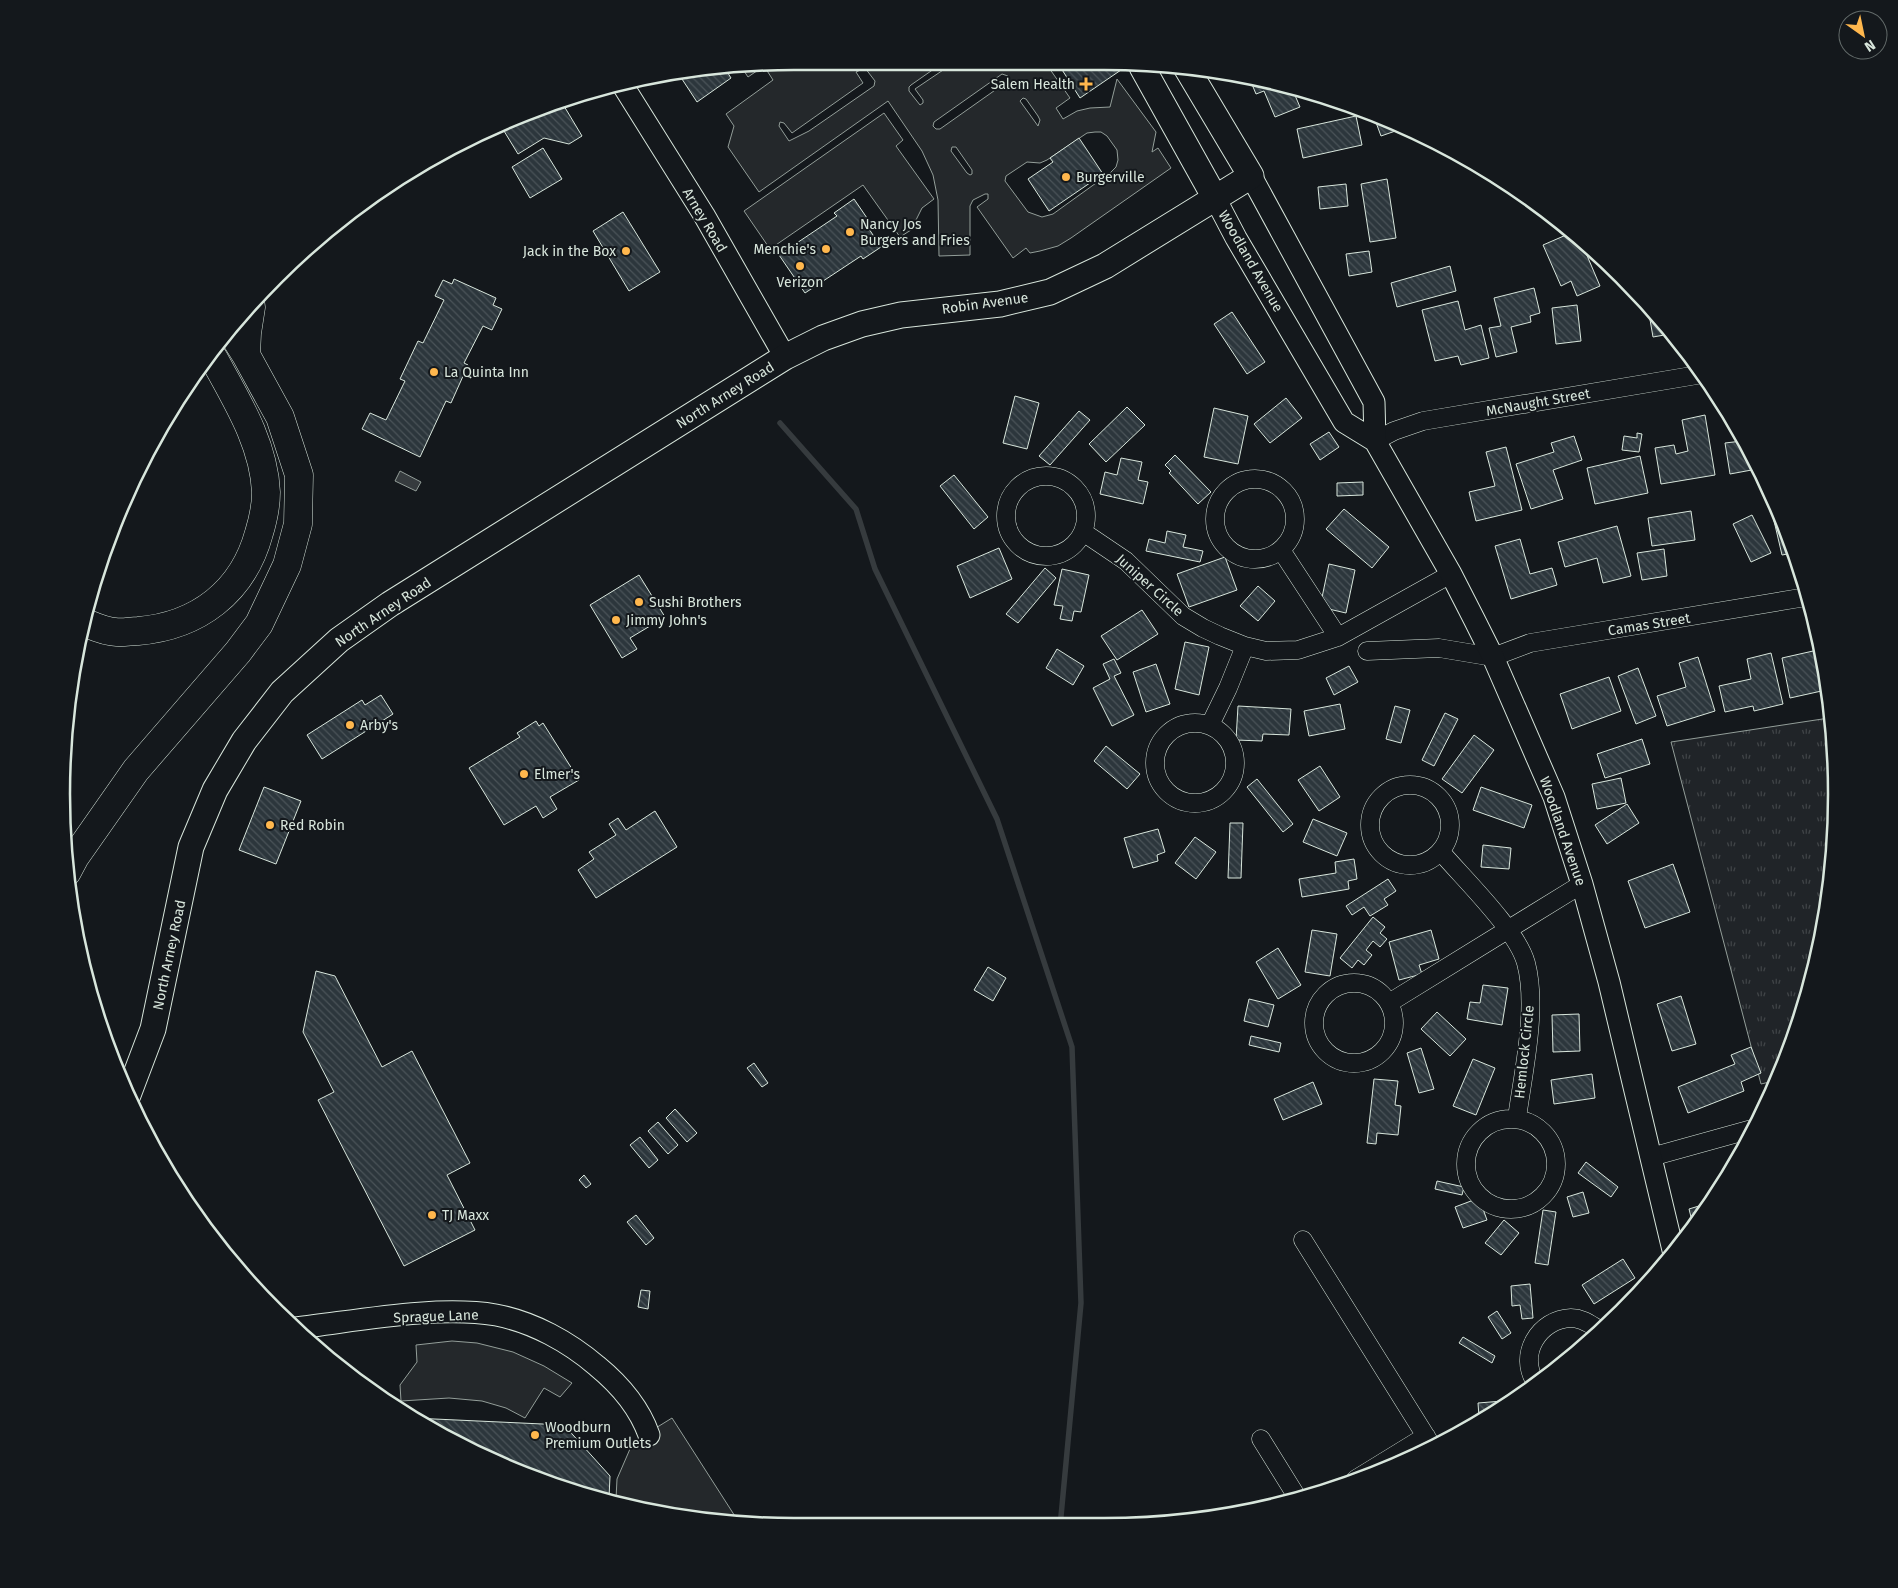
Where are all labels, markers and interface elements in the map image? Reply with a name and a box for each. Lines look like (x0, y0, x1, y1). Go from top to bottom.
north arrow (1838, 10, 1888, 60)
text: N (1861, 36, 1878, 55)
place label: Salem Health (991, 76, 1075, 93)
marker: Salem Health (1079, 77, 1093, 91)
place label: Burgerville (1076, 169, 1145, 186)
marker: Burgerville (1060, 171, 1072, 183)
street label: Arney Road (679, 185, 730, 256)
street label: Woodland Avenue (1215, 207, 1287, 315)
place label: Nancy Jos Burgers and Fries (860, 216, 970, 249)
marker: Nancy Jos Burgers and Fries (844, 226, 856, 238)
place label: Menchie's (753, 241, 816, 258)
place label: Jack in the Box (523, 243, 616, 260)
marker: Menchie's (820, 243, 832, 255)
marker: Jack in the Box (620, 245, 632, 257)
marker: Verizon (794, 260, 806, 272)
place label: Verizon (777, 274, 823, 291)
street label: Robin Avenue (941, 289, 1029, 318)
street label: North Arney Road (673, 358, 777, 432)
place label: La Quinta Inn (444, 364, 529, 381)
marker: La Quinta Inn (428, 366, 440, 378)
street label: McNaught Street (1485, 385, 1592, 420)
street label: Juniper Circle (1112, 551, 1187, 620)
street label: North Arney Road (332, 574, 435, 651)
place label: Sushi Brothers (649, 594, 742, 611)
marker: Sushi Brothers (633, 596, 645, 608)
street label: Camas Street (1607, 609, 1692, 639)
place label: Jimmy John's (626, 612, 707, 629)
marker: Jimmy John's (610, 614, 622, 626)
place label: Arby's (360, 717, 398, 734)
marker: Arby's (344, 719, 356, 731)
place label: Elmer's (534, 766, 581, 783)
marker: Elmer's (518, 768, 530, 780)
street label: Woodland Avenue (1536, 774, 1589, 888)
place label: Red Robin (280, 817, 345, 834)
marker: Red Robin (264, 819, 276, 831)
street label: North Arney Road (150, 898, 189, 1012)
street label: Hemlock Circle (1511, 1004, 1538, 1100)
place label: TJ Maxx (442, 1207, 489, 1224)
marker: TJ Maxx (426, 1209, 438, 1221)
street label: Sprague Lane (393, 1307, 479, 1326)
place label: Woodburn Premium Outlets (545, 1419, 652, 1452)
marker: Woodburn Premium Outlets (529, 1429, 541, 1441)

